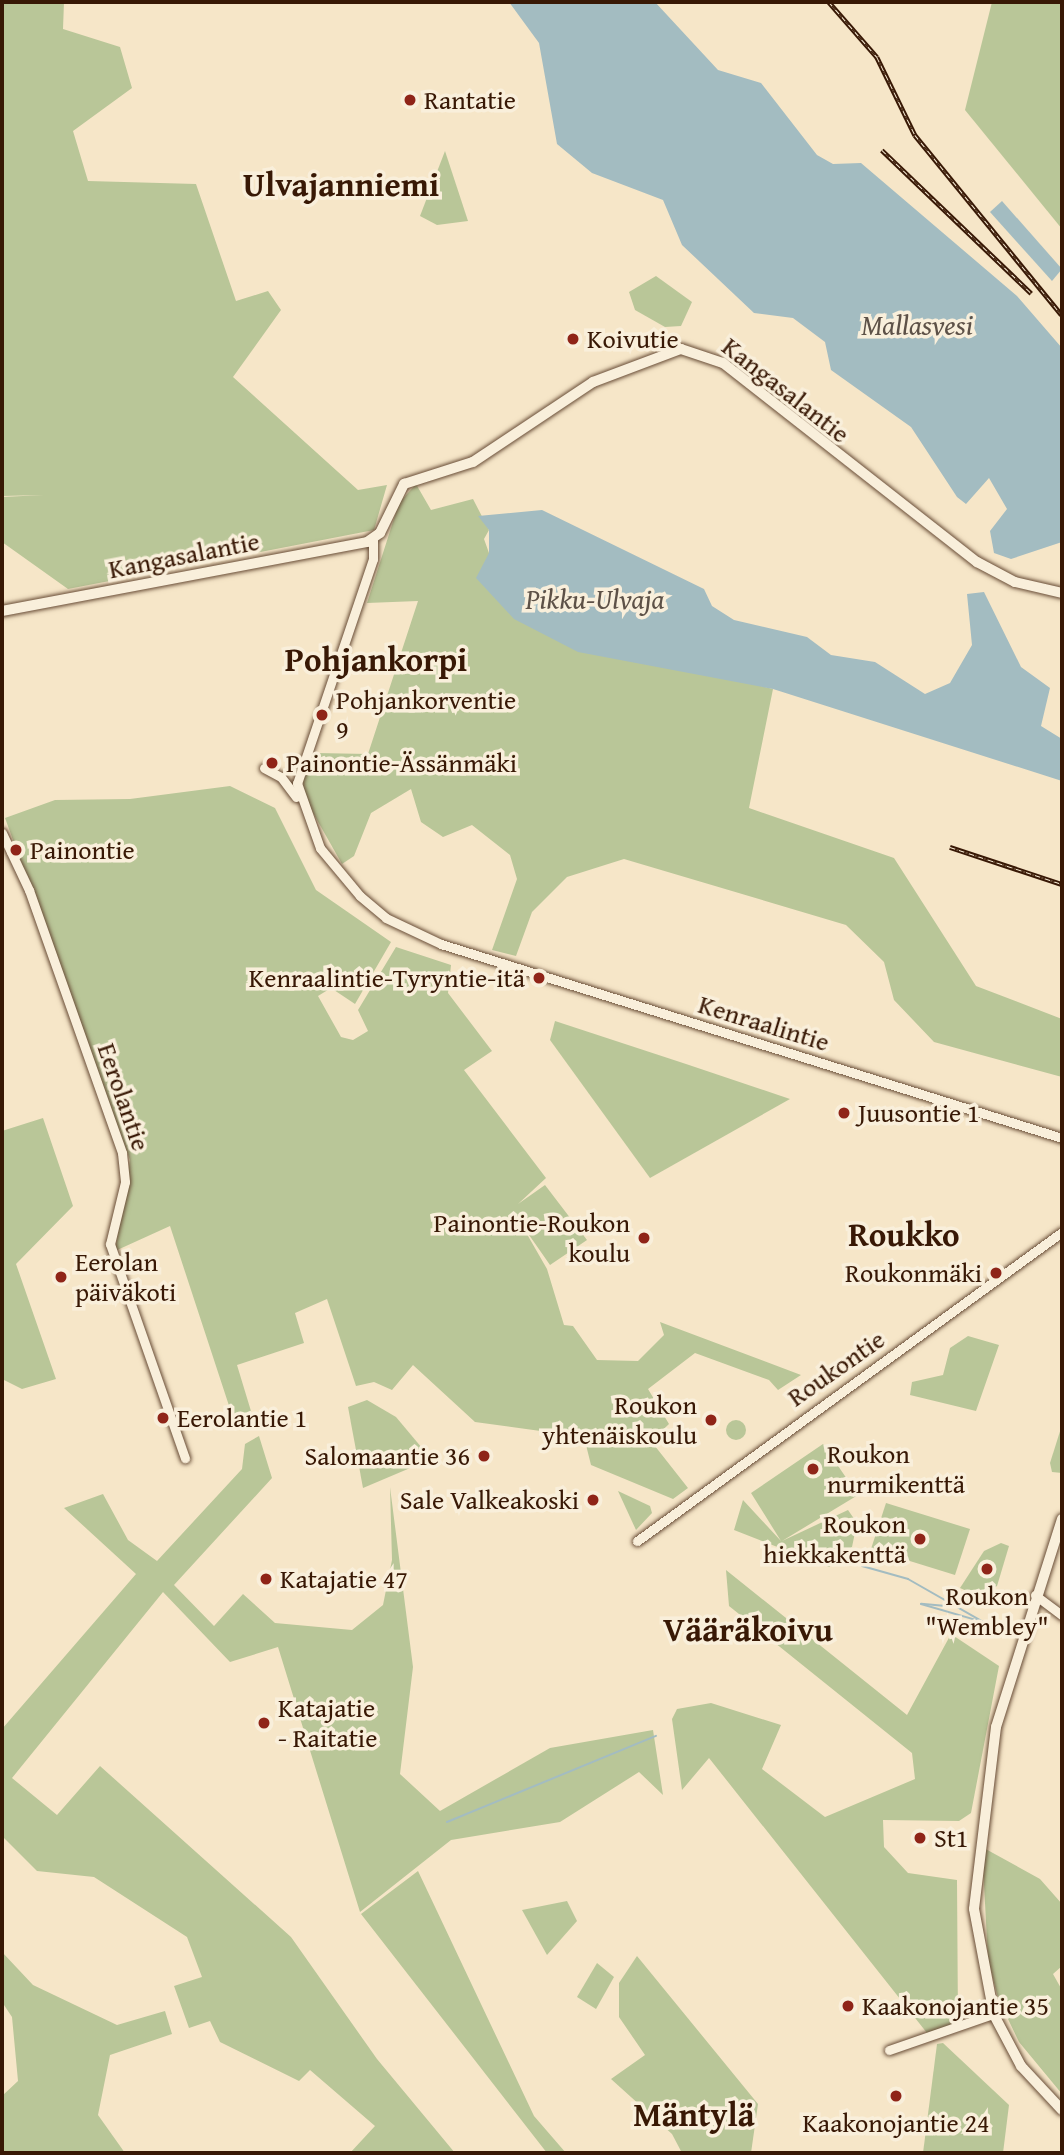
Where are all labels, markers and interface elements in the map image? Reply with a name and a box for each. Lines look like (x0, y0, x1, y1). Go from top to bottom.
place label: Rantatie (424, 84, 516, 116)
marker: Rantatie (402, 92, 418, 108)
district label: Ulvajanniemi (243, 165, 439, 205)
water label: Mallasvesi (861, 308, 973, 342)
place label: Koivutie (587, 323, 679, 355)
marker: Koivutie (565, 331, 581, 347)
street label: Kangasalantie (716, 331, 856, 449)
street label: Kangasalantie (106, 525, 262, 585)
water label: Pikku-Ulvaja (526, 582, 664, 616)
district label: Pohjankorpi (285, 640, 467, 680)
place label: Pohjankorventie 9 (336, 684, 516, 746)
marker: Pohjankorventie 9 (314, 707, 330, 723)
place label: Painontie-Ässänmäki (286, 747, 517, 779)
marker: Painontie-Ässänmäki (264, 755, 280, 771)
place label: Painontie (30, 834, 135, 866)
marker: Painontie (8, 842, 24, 858)
place label: Kenraalintie-Tyryntie-itä (249, 962, 525, 994)
marker: Kenraalintie-Tyryntie-itä (531, 970, 547, 986)
street label: Kenraalintie (695, 988, 833, 1058)
street label: Eerolantie (91, 1039, 157, 1155)
place label: Juusontie 1 (858, 1097, 979, 1129)
marker: Juusontie 1 (836, 1105, 852, 1121)
place label: Painontie-Roukon koulu (434, 1207, 630, 1268)
district label: Roukko (848, 1215, 960, 1255)
marker: Painontie-Roukon koulu (636, 1230, 652, 1246)
place label: Eerolan päiväkoti (75, 1246, 176, 1308)
place label: Roukonmäki (845, 1257, 982, 1289)
marker: Roukonmäki (988, 1265, 1004, 1281)
marker: Eerolan päiväkoti (53, 1269, 69, 1285)
street label: Roukontie (781, 1323, 891, 1413)
place label: Roukon yhtenäiskoulu (542, 1389, 697, 1450)
place label: Eerolantie 1 (177, 1402, 307, 1434)
marker: Eerolantie 1 (155, 1410, 171, 1426)
marker: Roukon yhtenäiskoulu (703, 1412, 719, 1428)
place label: Roukon nurmikenttä (827, 1438, 965, 1500)
place label: Salomaantie 36 (305, 1440, 470, 1472)
marker: Salomaantie 36 (476, 1448, 492, 1464)
marker: Roukon nurmikenttä (805, 1461, 821, 1477)
place label: Sale Valkeakoski (400, 1484, 579, 1516)
marker: Sale Valkeakoski (585, 1492, 601, 1508)
place label: Roukon hiekkakenttä (763, 1508, 906, 1570)
marker: Roukon hiekkakenttä (912, 1531, 928, 1547)
marker: Roukon "Wembley" (979, 1561, 995, 1577)
place label: Katajatie 47 (280, 1563, 408, 1595)
marker: Katajatie 47 (258, 1571, 274, 1587)
place label: Roukon "Wembley" (925, 1580, 1049, 1642)
district label: Vääräkoivu (663, 1610, 833, 1650)
place label: Katajatie - Raitatie (278, 1692, 377, 1754)
marker: Katajatie - Raitatie (256, 1715, 272, 1731)
place label: St1 (934, 1822, 968, 1854)
marker: St1 (912, 1830, 928, 1846)
place label: Kaakonojantie 35 (862, 1990, 1049, 2022)
marker: Kaakonojantie 35 (840, 1998, 856, 2014)
marker: Kaakonojantie 24 (888, 2088, 904, 2104)
district label: Mäntylä (633, 2095, 755, 2135)
place label: Kaakonojantie 24 (802, 2107, 990, 2139)

